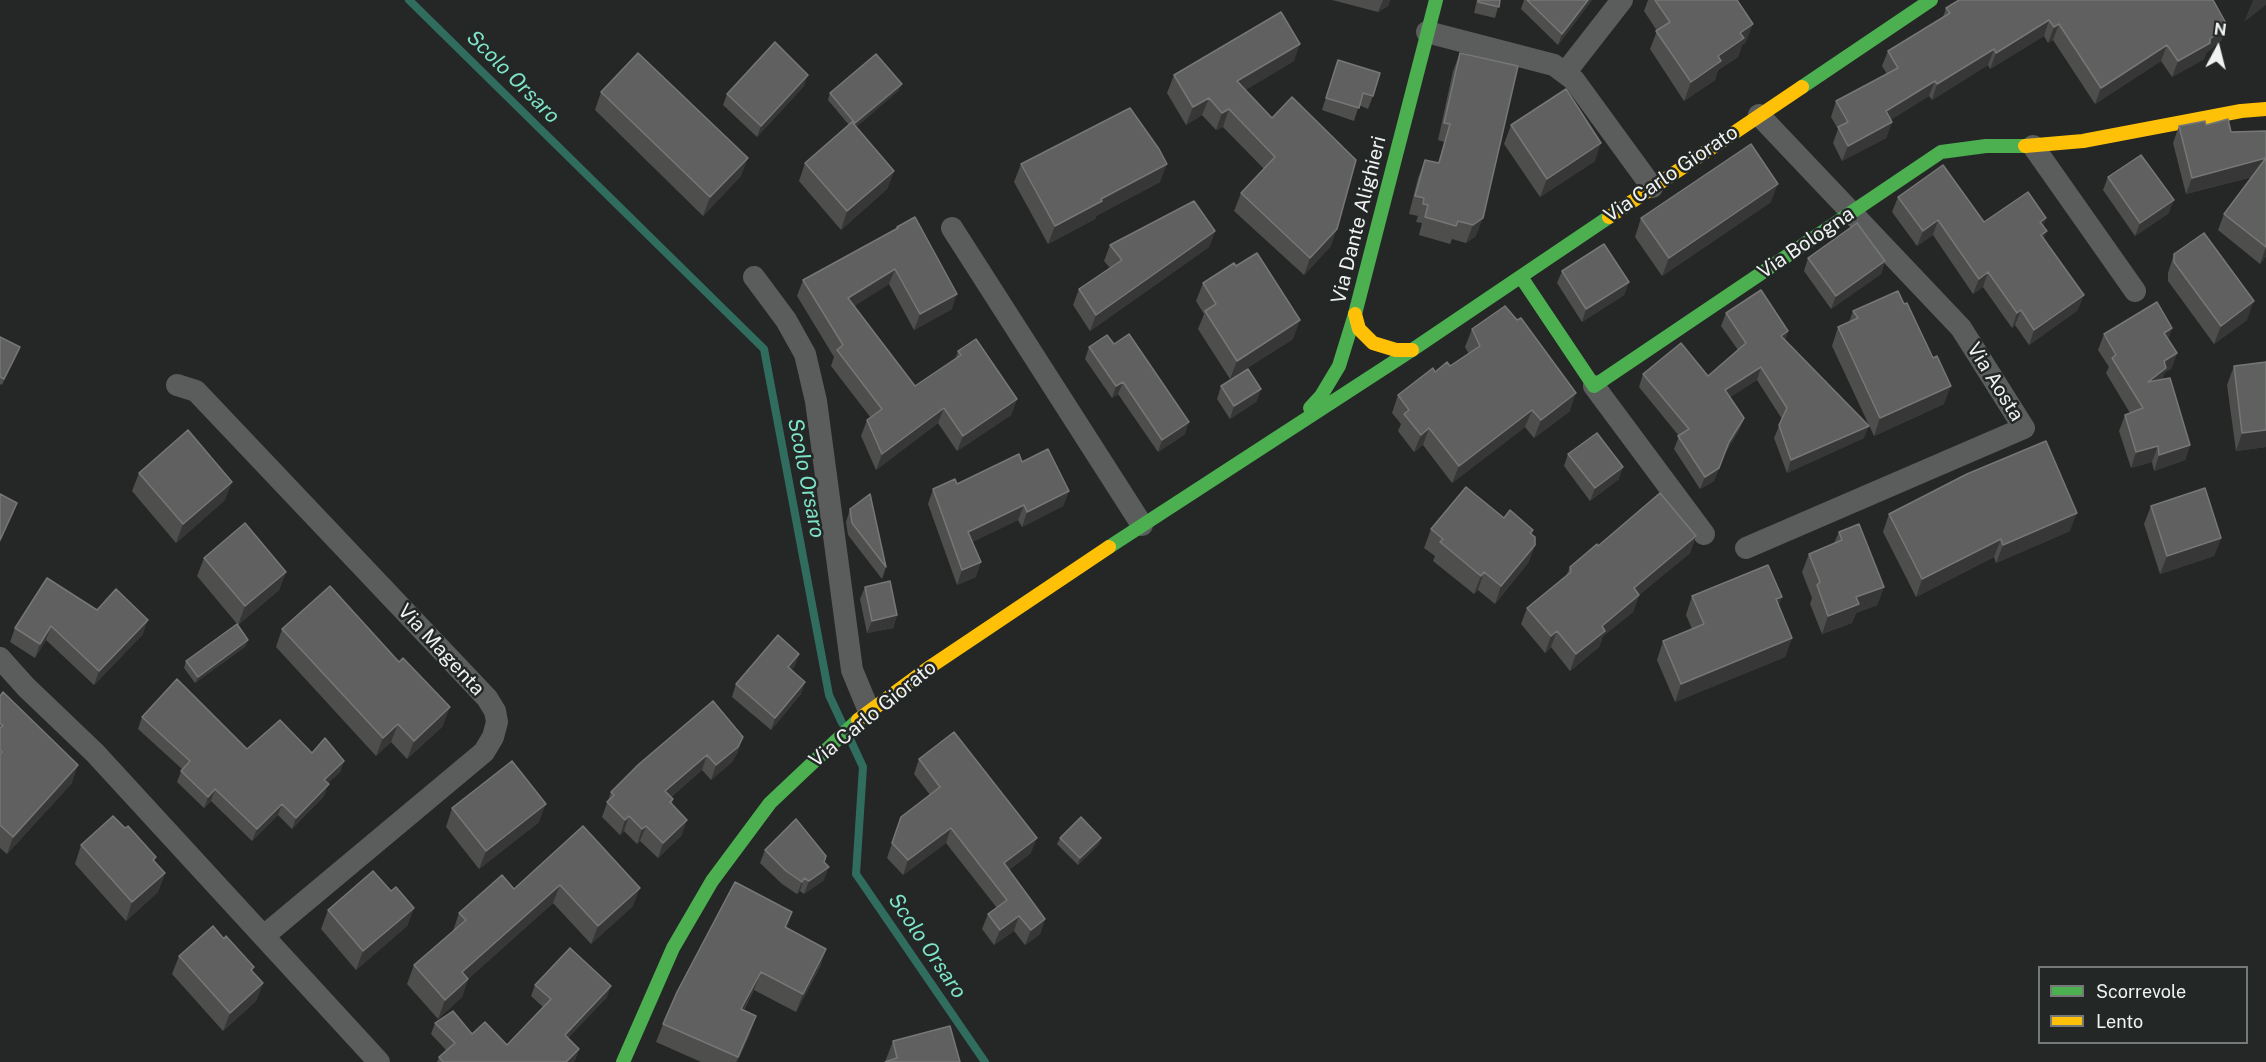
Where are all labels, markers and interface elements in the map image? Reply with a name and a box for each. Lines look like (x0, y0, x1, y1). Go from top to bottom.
north arrow (2188, 18, 2248, 78)
text: N (2213, 19, 2228, 40)
water label: Scolo Orsaro (461, 25, 565, 129)
street label: Via Carlo Giorato (1599, 120, 1743, 228)
street label: Via Dante Alighieri (1327, 134, 1391, 306)
street label: Via Bologna (1753, 202, 1859, 284)
street label: Via Aosta (1961, 338, 2029, 426)
water label: Scolo Orsaro (782, 416, 830, 540)
street label: Via Magenta (393, 599, 489, 701)
street label: Via Carlo Giorato (805, 655, 941, 773)
water label: Scolo Orsaro (883, 889, 971, 1003)
legend (2038, 966, 2248, 1044)
text: Scorrevole (2096, 981, 2186, 1002)
text: Lento (2096, 1011, 2143, 1032)

